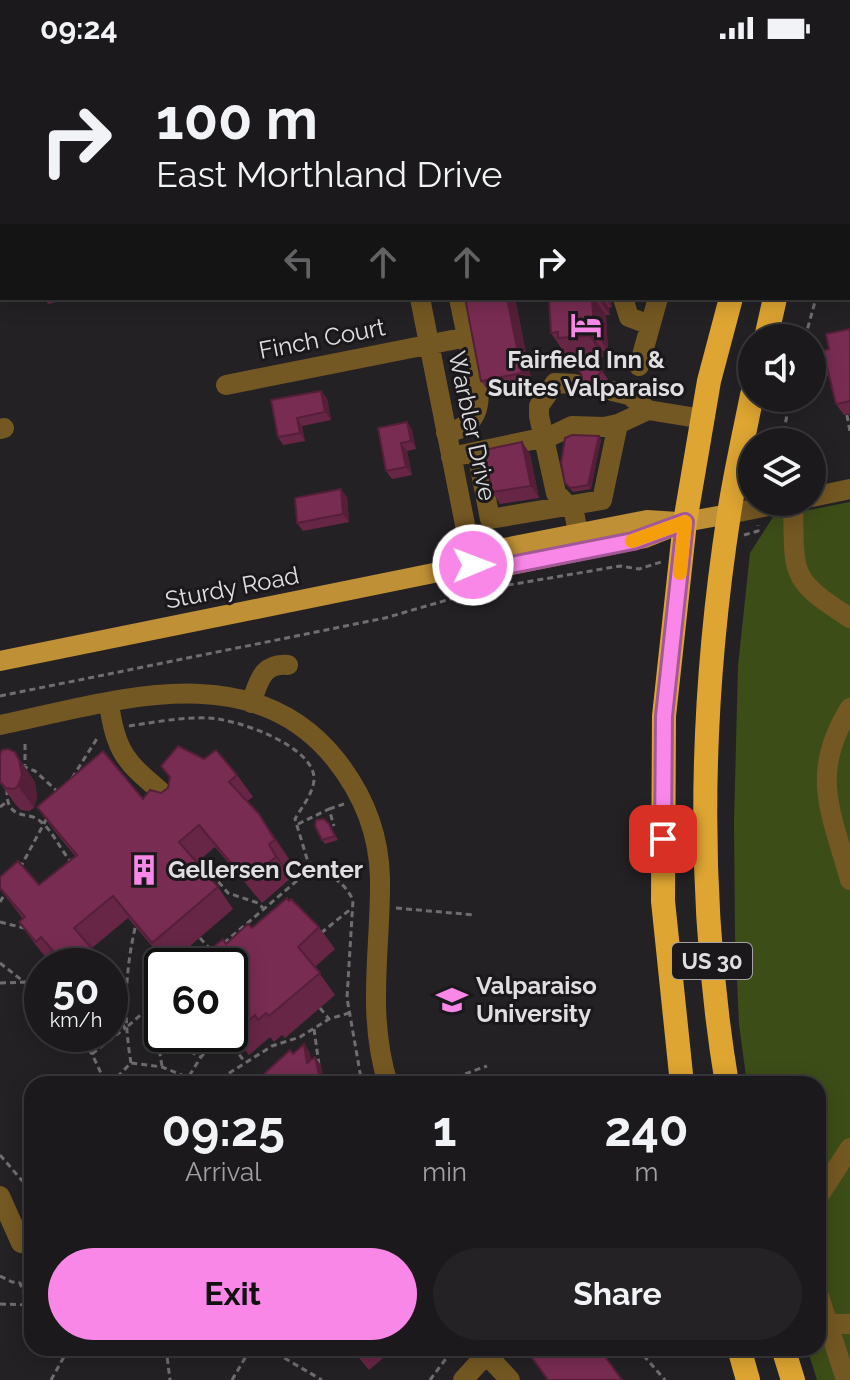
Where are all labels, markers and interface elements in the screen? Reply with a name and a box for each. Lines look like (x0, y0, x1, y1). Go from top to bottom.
text: 09:24 (40, 11, 118, 46)
text: 100 m (156, 86, 318, 152)
icon: right (24, 88, 128, 192)
text: East Morthland Drive (156, 153, 502, 195)
icon: left (277, 240, 321, 284)
icon: ahead (361, 240, 405, 284)
icon: ahead (445, 240, 489, 284)
icon: right (529, 240, 573, 284)
hotel icon: Fairfield Inn & Suites Valparaiso (569, 308, 603, 342)
street label: Finch Court (256, 312, 388, 365)
map controls (738, 324, 826, 516)
button: sound (738, 324, 826, 412)
place label: Fairfield Inn & Suites Valparaiso (488, 345, 684, 402)
street label: Warbler Drive (443, 349, 502, 503)
button: layers (738, 428, 826, 516)
position arrow (431, 523, 515, 607)
street label: Sturdy Road (163, 560, 301, 615)
pin (629, 805, 697, 873)
icon: arrive (641, 817, 685, 861)
building icon: Gellersen Center (127, 853, 161, 887)
place label: Gellersen Center (168, 855, 363, 884)
road number: US 30 (672, 943, 752, 979)
speed limit sign: 60 (144, 948, 248, 1052)
text: 50 (53, 966, 99, 1013)
place label: Valparaiso University (476, 971, 597, 1028)
school or university icon: Valparaiso University (435, 983, 469, 1017)
text: km/h (50, 1008, 102, 1032)
text: 09:25 (162, 1101, 285, 1157)
text: 1 (433, 1101, 456, 1157)
text: 240 (605, 1101, 688, 1157)
text: Arrival (185, 1157, 261, 1187)
text: min (422, 1157, 467, 1187)
text: m (635, 1157, 658, 1187)
button: Exit (48, 1248, 417, 1340)
button: Share (433, 1248, 802, 1340)

